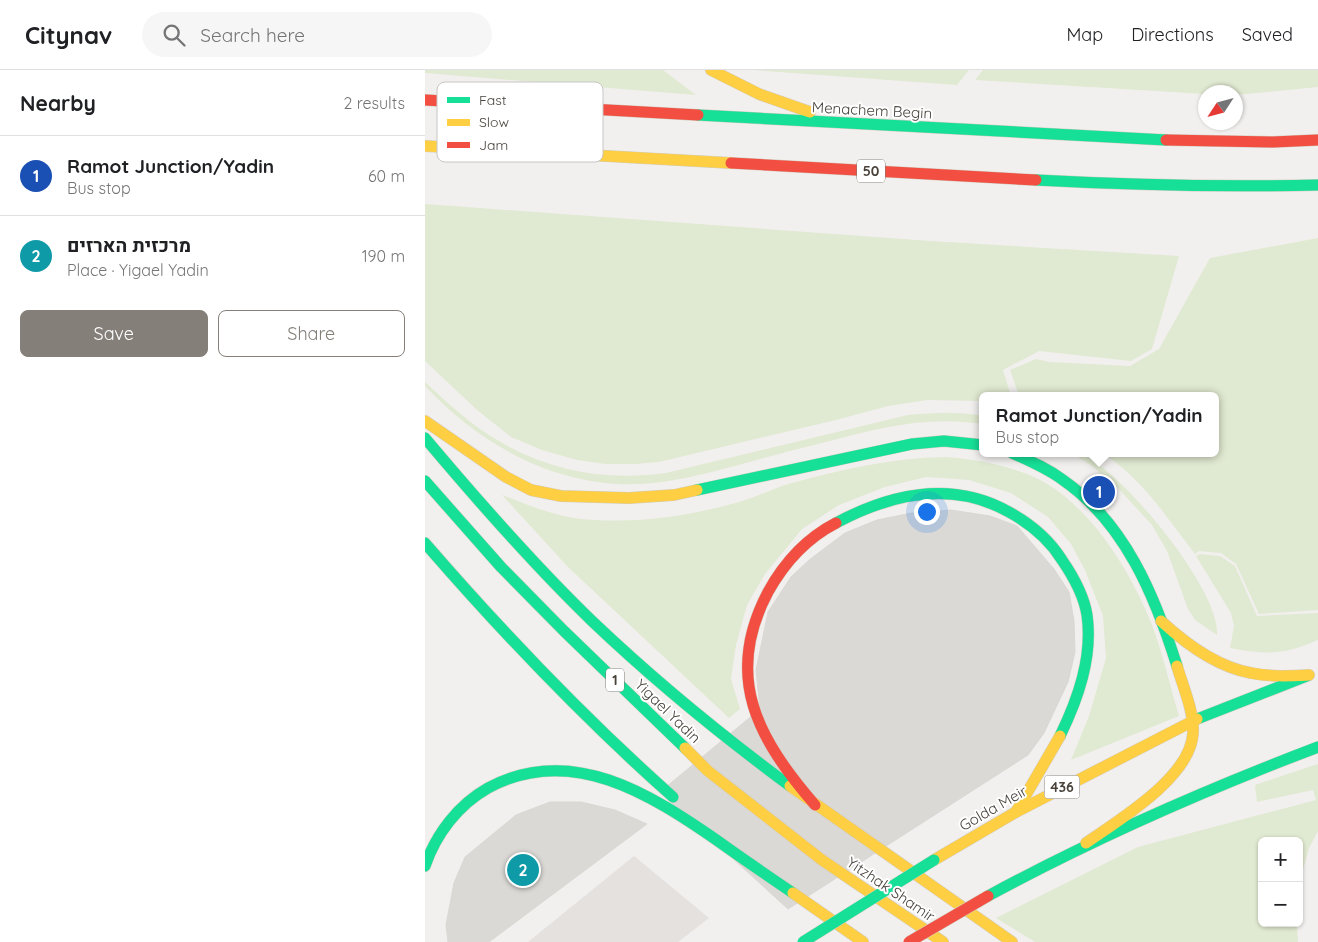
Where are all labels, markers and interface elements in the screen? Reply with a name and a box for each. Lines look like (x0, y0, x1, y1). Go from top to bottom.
search box (142, 12, 492, 57)
text: Citynav (25, 20, 112, 50)
icon: search (160, 21, 188, 49)
text: Search here (200, 23, 305, 47)
text: Map (1066, 23, 1103, 46)
text: Directions (1131, 23, 1214, 46)
text: Saved (1242, 23, 1293, 46)
legend (437, 82, 603, 162)
north arrow (1198, 85, 1243, 130)
text: Nearby (20, 90, 96, 116)
text: Fast (479, 91, 507, 109)
text: 2 results (343, 93, 405, 113)
street label: Menachem Begin (811, 97, 933, 123)
text: Slow (479, 113, 509, 131)
text: Jam (479, 136, 508, 154)
text: Ramot Junction/Yadin (67, 154, 274, 178)
road number: 50 (857, 160, 885, 182)
text: 1 (33, 166, 39, 186)
text: 60 m (368, 166, 405, 186)
text: Bus stop (67, 178, 131, 198)
text: מרכזית הארזים (67, 233, 191, 257)
text: 2 (31, 246, 41, 266)
text: 190 m (362, 246, 405, 266)
text: Place · Yigael Yadin (67, 260, 209, 280)
button: Save (20, 310, 208, 357)
button: Share (218, 310, 405, 357)
popup (979, 392, 1219, 457)
text: Ramot Junction/Yadin (996, 403, 1203, 427)
text: Bus stop (996, 427, 1059, 447)
pin: 1 (1083, 473, 1115, 511)
your location (914, 499, 940, 525)
road number: 1 (606, 668, 624, 692)
street label: Yigael Yadin (631, 675, 705, 747)
road number: 436 (1045, 776, 1079, 799)
street label: Golda Meir (956, 781, 1030, 835)
map controls (1258, 837, 1303, 927)
button: + (1258, 837, 1303, 882)
pin: 2 (507, 851, 539, 889)
street label: Yitzhak Shamir (843, 853, 939, 926)
button: − (1258, 882, 1303, 927)

